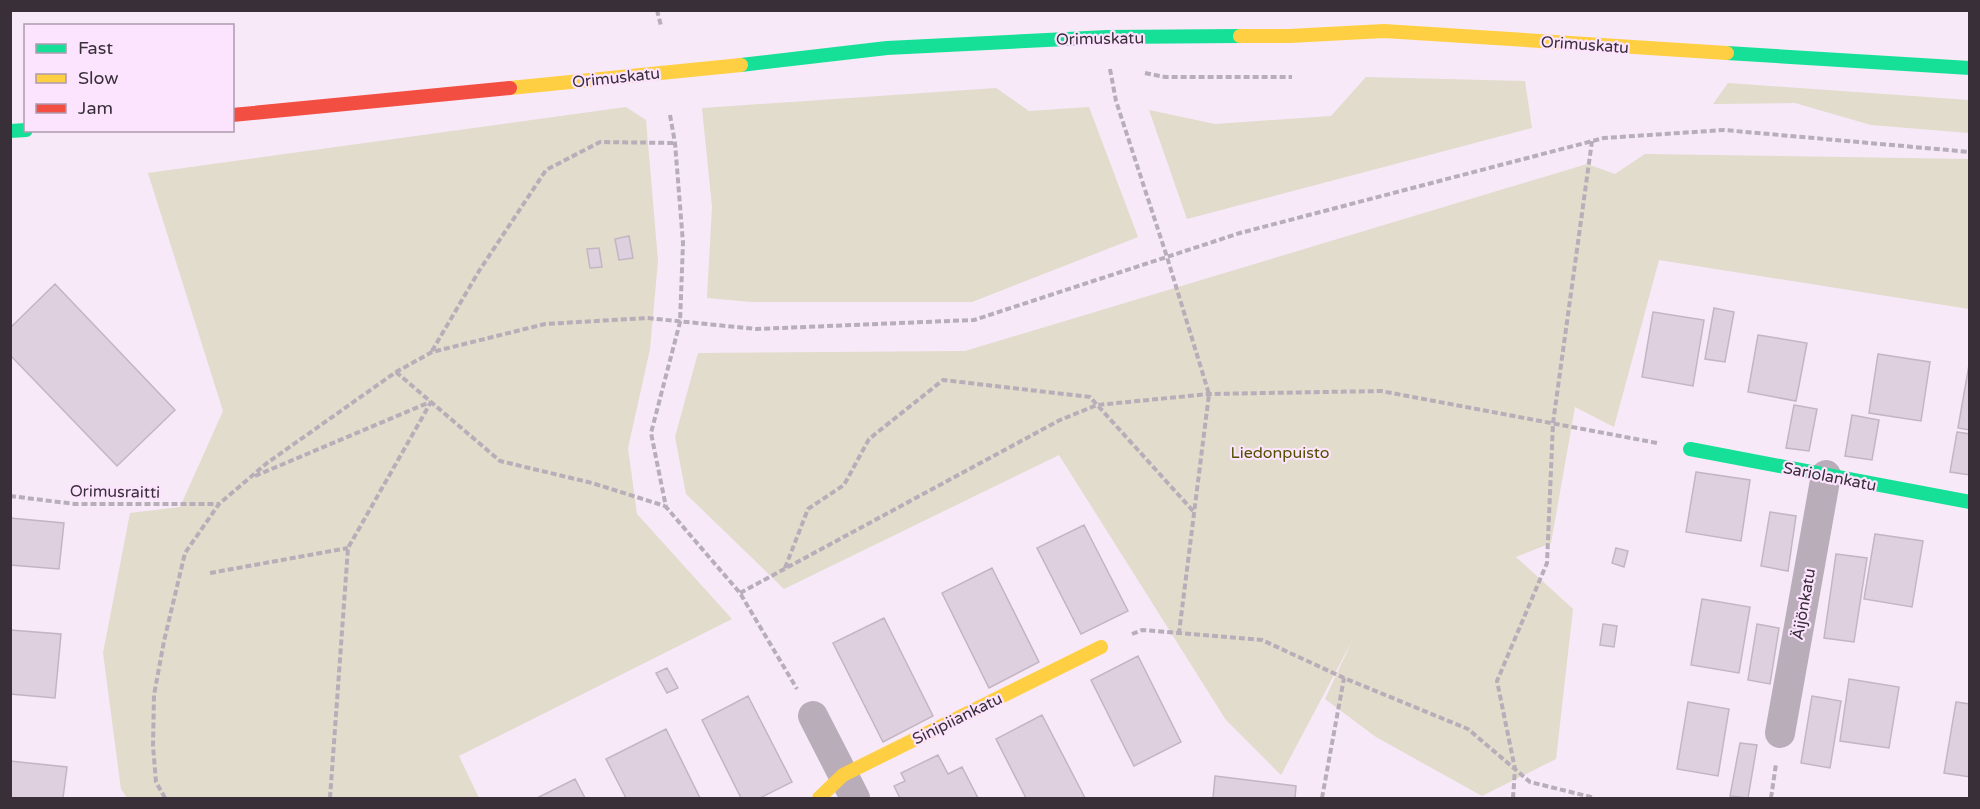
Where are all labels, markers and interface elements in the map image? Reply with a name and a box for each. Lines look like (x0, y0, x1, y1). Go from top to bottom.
legend (24, 24, 234, 132)
street label: Orimuskatu (1056, 28, 1144, 50)
street label: Orimuskatu (1540, 32, 1630, 58)
text: Fast (78, 37, 113, 59)
street label: Orimuskatu (571, 63, 661, 93)
text: Slow (78, 67, 119, 89)
text: Jam (78, 97, 113, 119)
park label: Liedonpuisto (1231, 443, 1330, 463)
street label: Sariolankatu (1781, 458, 1878, 496)
street label: Orimusraitti (70, 481, 160, 503)
street label: Äijönkatu (1788, 567, 1820, 642)
street label: Sinipiiankatu (909, 689, 1006, 749)

